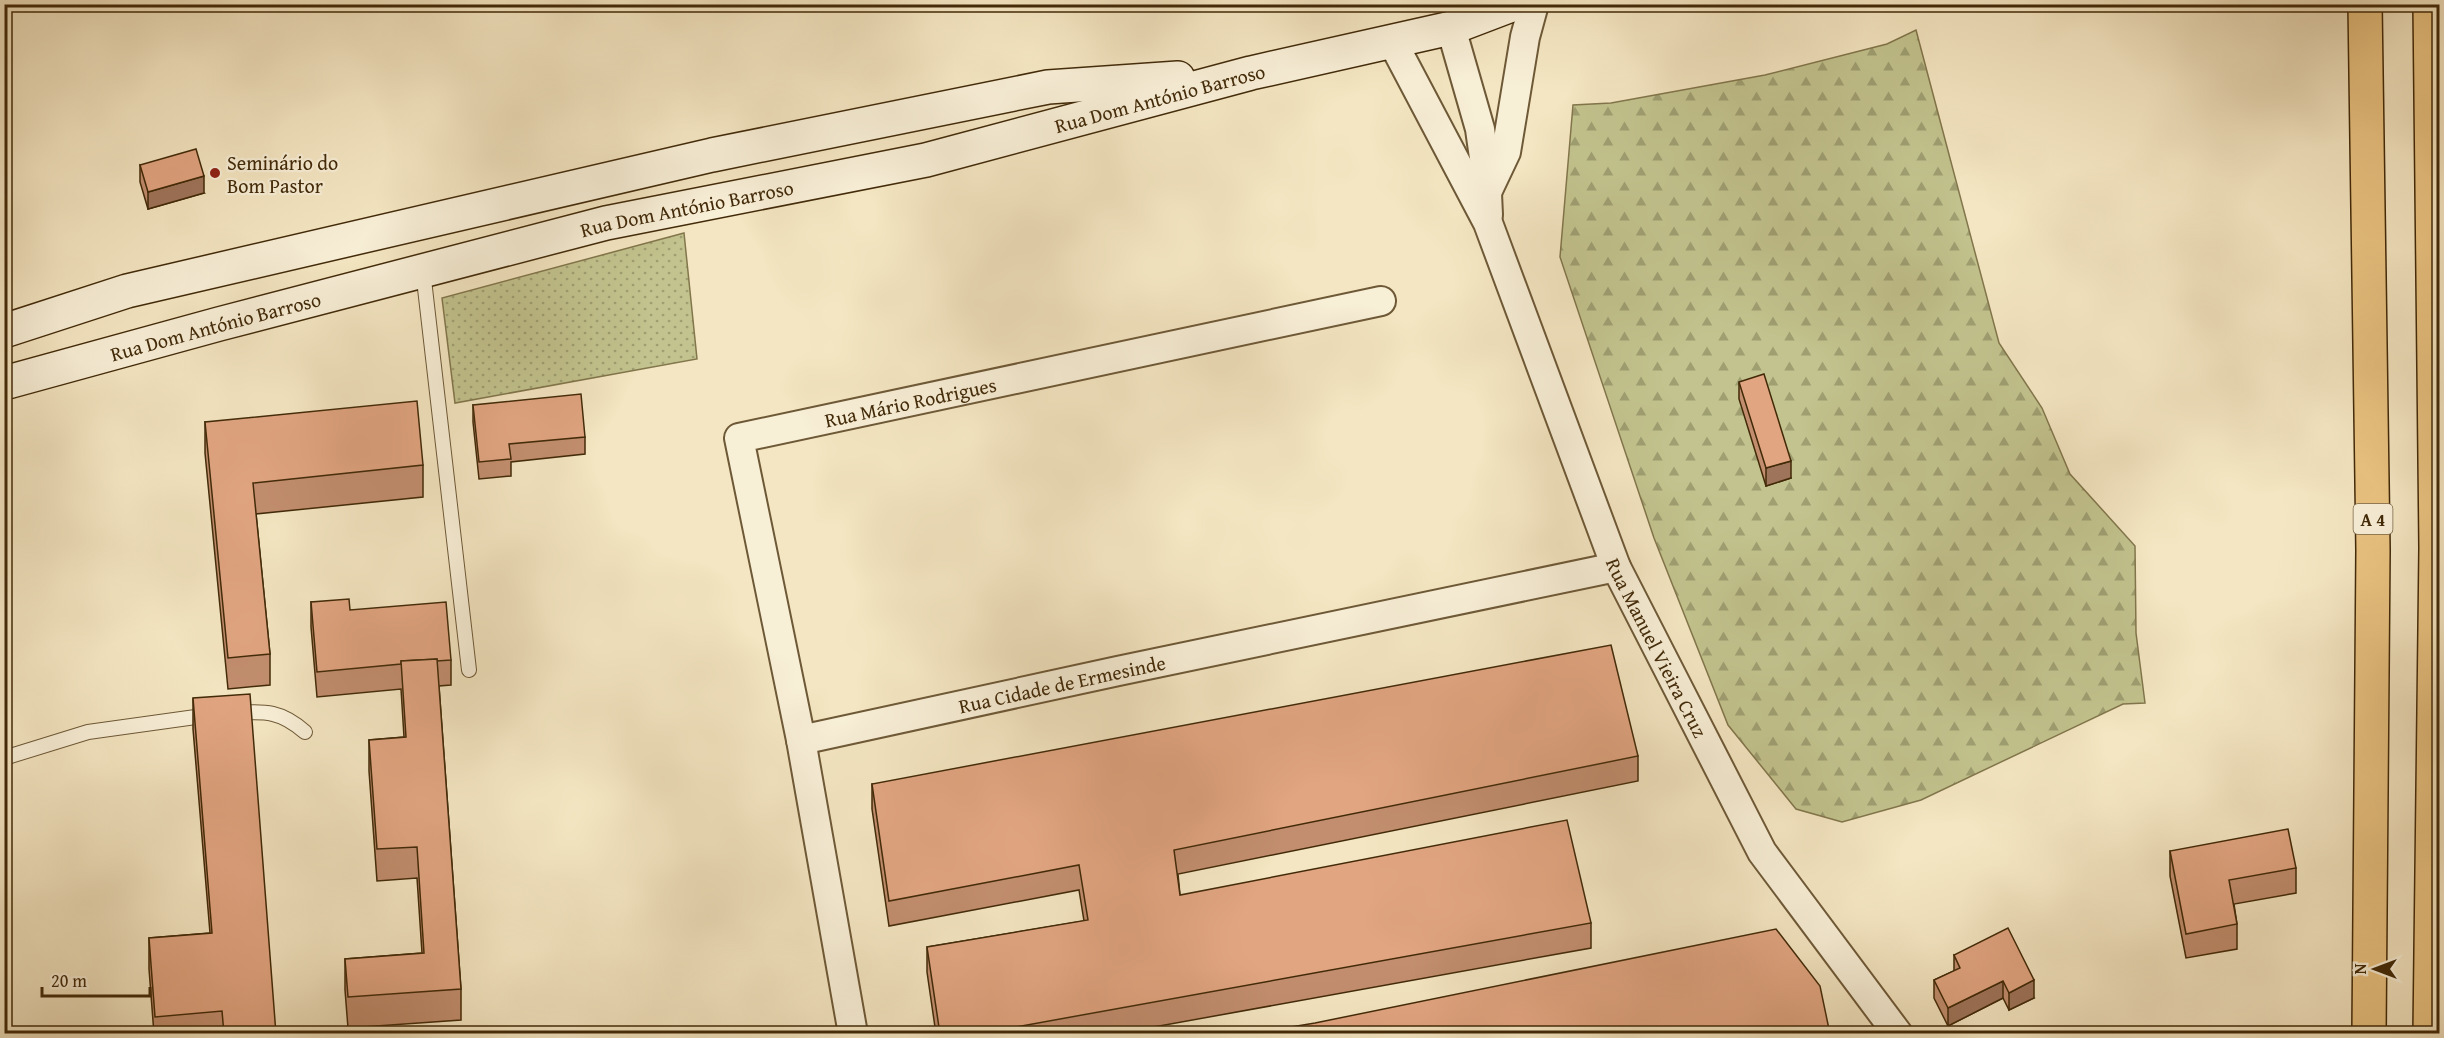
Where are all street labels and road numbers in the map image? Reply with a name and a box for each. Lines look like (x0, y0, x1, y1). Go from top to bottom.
street label: Rua Dom António Barroso (1051, 56, 1268, 139)
street label: Rua Dom António Barroso (577, 172, 796, 244)
street label: Rua Dom António Barroso (107, 284, 324, 368)
street label: Rua Mário Rodrigues (822, 369, 999, 434)
road number: A 4 (2354, 504, 2392, 534)
street label: Rua Manuel Vieira Cruz (1599, 554, 1715, 742)
street label: Rua Cidade de Ermesinde (956, 647, 1168, 720)

